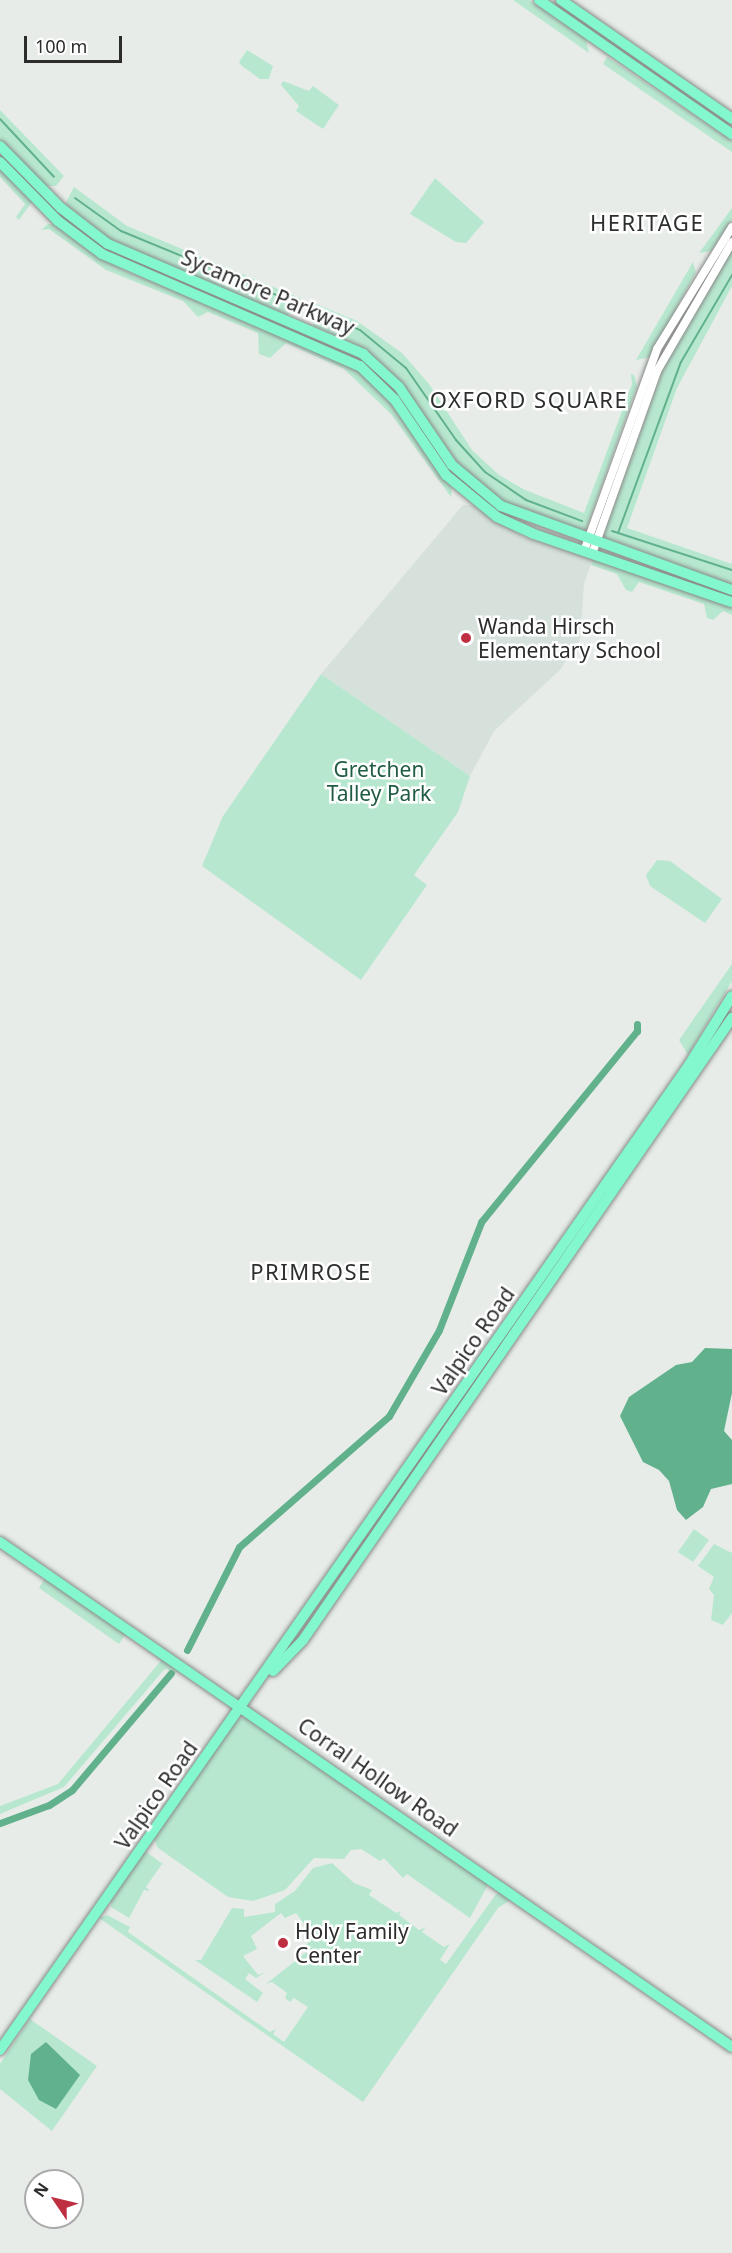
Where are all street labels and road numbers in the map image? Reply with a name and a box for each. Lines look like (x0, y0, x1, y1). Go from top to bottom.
street label: Sycamore Parkway (178, 244, 358, 340)
street label: Valpico Road (426, 1282, 520, 1400)
street label: Corral Hollow Road (293, 1712, 463, 1842)
street label: Valpico Road (109, 1736, 203, 1854)

